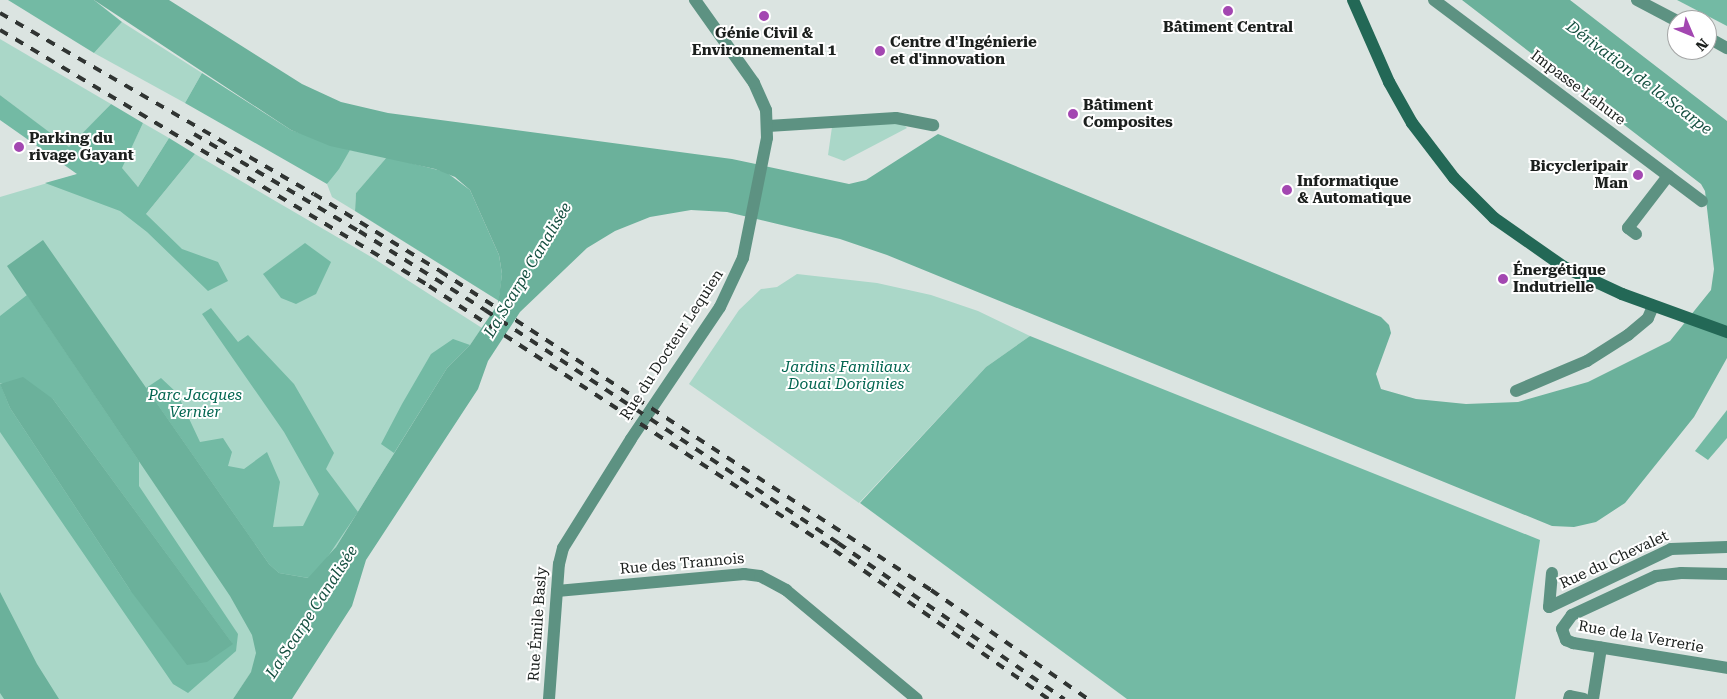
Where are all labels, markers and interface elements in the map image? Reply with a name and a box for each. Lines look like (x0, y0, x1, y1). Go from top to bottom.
marker: Bâtiment Central (1222, 5, 1234, 17)
marker: Génie Civil & Environnemental 1 (758, 10, 770, 22)
north arrow (1667, 10, 1717, 60)
water label: Dérivation de la Scarpe (1562, 17, 1716, 139)
place label: Bâtiment Central (1163, 19, 1293, 37)
place label: Génie Civil & Environnemental 1 (692, 24, 836, 59)
place label: Centre d'Ingénierie et d'innovation (890, 33, 1037, 68)
text: N (1692, 35, 1711, 54)
marker: Centre d'Ingénierie et d'innovation (874, 45, 886, 57)
street label: Impasse Lahure (1527, 47, 1629, 129)
place label: Bâtiment Composites (1083, 96, 1173, 131)
marker: Bâtiment Composites (1067, 108, 1079, 120)
place label: Parking du rivage Gayant (29, 129, 134, 164)
marker: Parking du rivage Gayant (13, 141, 25, 153)
place label: Bicycleripair Man (1530, 157, 1628, 192)
marker: Bicycleripair Man (1632, 169, 1644, 181)
place label: Informatique & Automatique (1297, 172, 1411, 207)
marker: Informatique & Automatique (1281, 184, 1293, 196)
water label: La Scarpe Canalisée (480, 199, 576, 341)
place label: Énergétique Indutrielle (1513, 261, 1606, 296)
street label: Rue du Docteur Lequien (617, 266, 727, 424)
marker: Énergétique Indutrielle (1497, 273, 1509, 285)
park label: Jardins Familiaux Douai Dorignies (782, 358, 910, 393)
park label: Parc Jacques Vernier (148, 386, 242, 421)
street label: Rue du Chevalet (1557, 527, 1671, 593)
water label: La Scarpe Canalisée (262, 542, 362, 682)
street label: Rue des Trannois (619, 550, 745, 578)
street label: Rue Émile Basly (525, 566, 551, 682)
street label: Rue de la Verrerie (1577, 617, 1705, 657)

